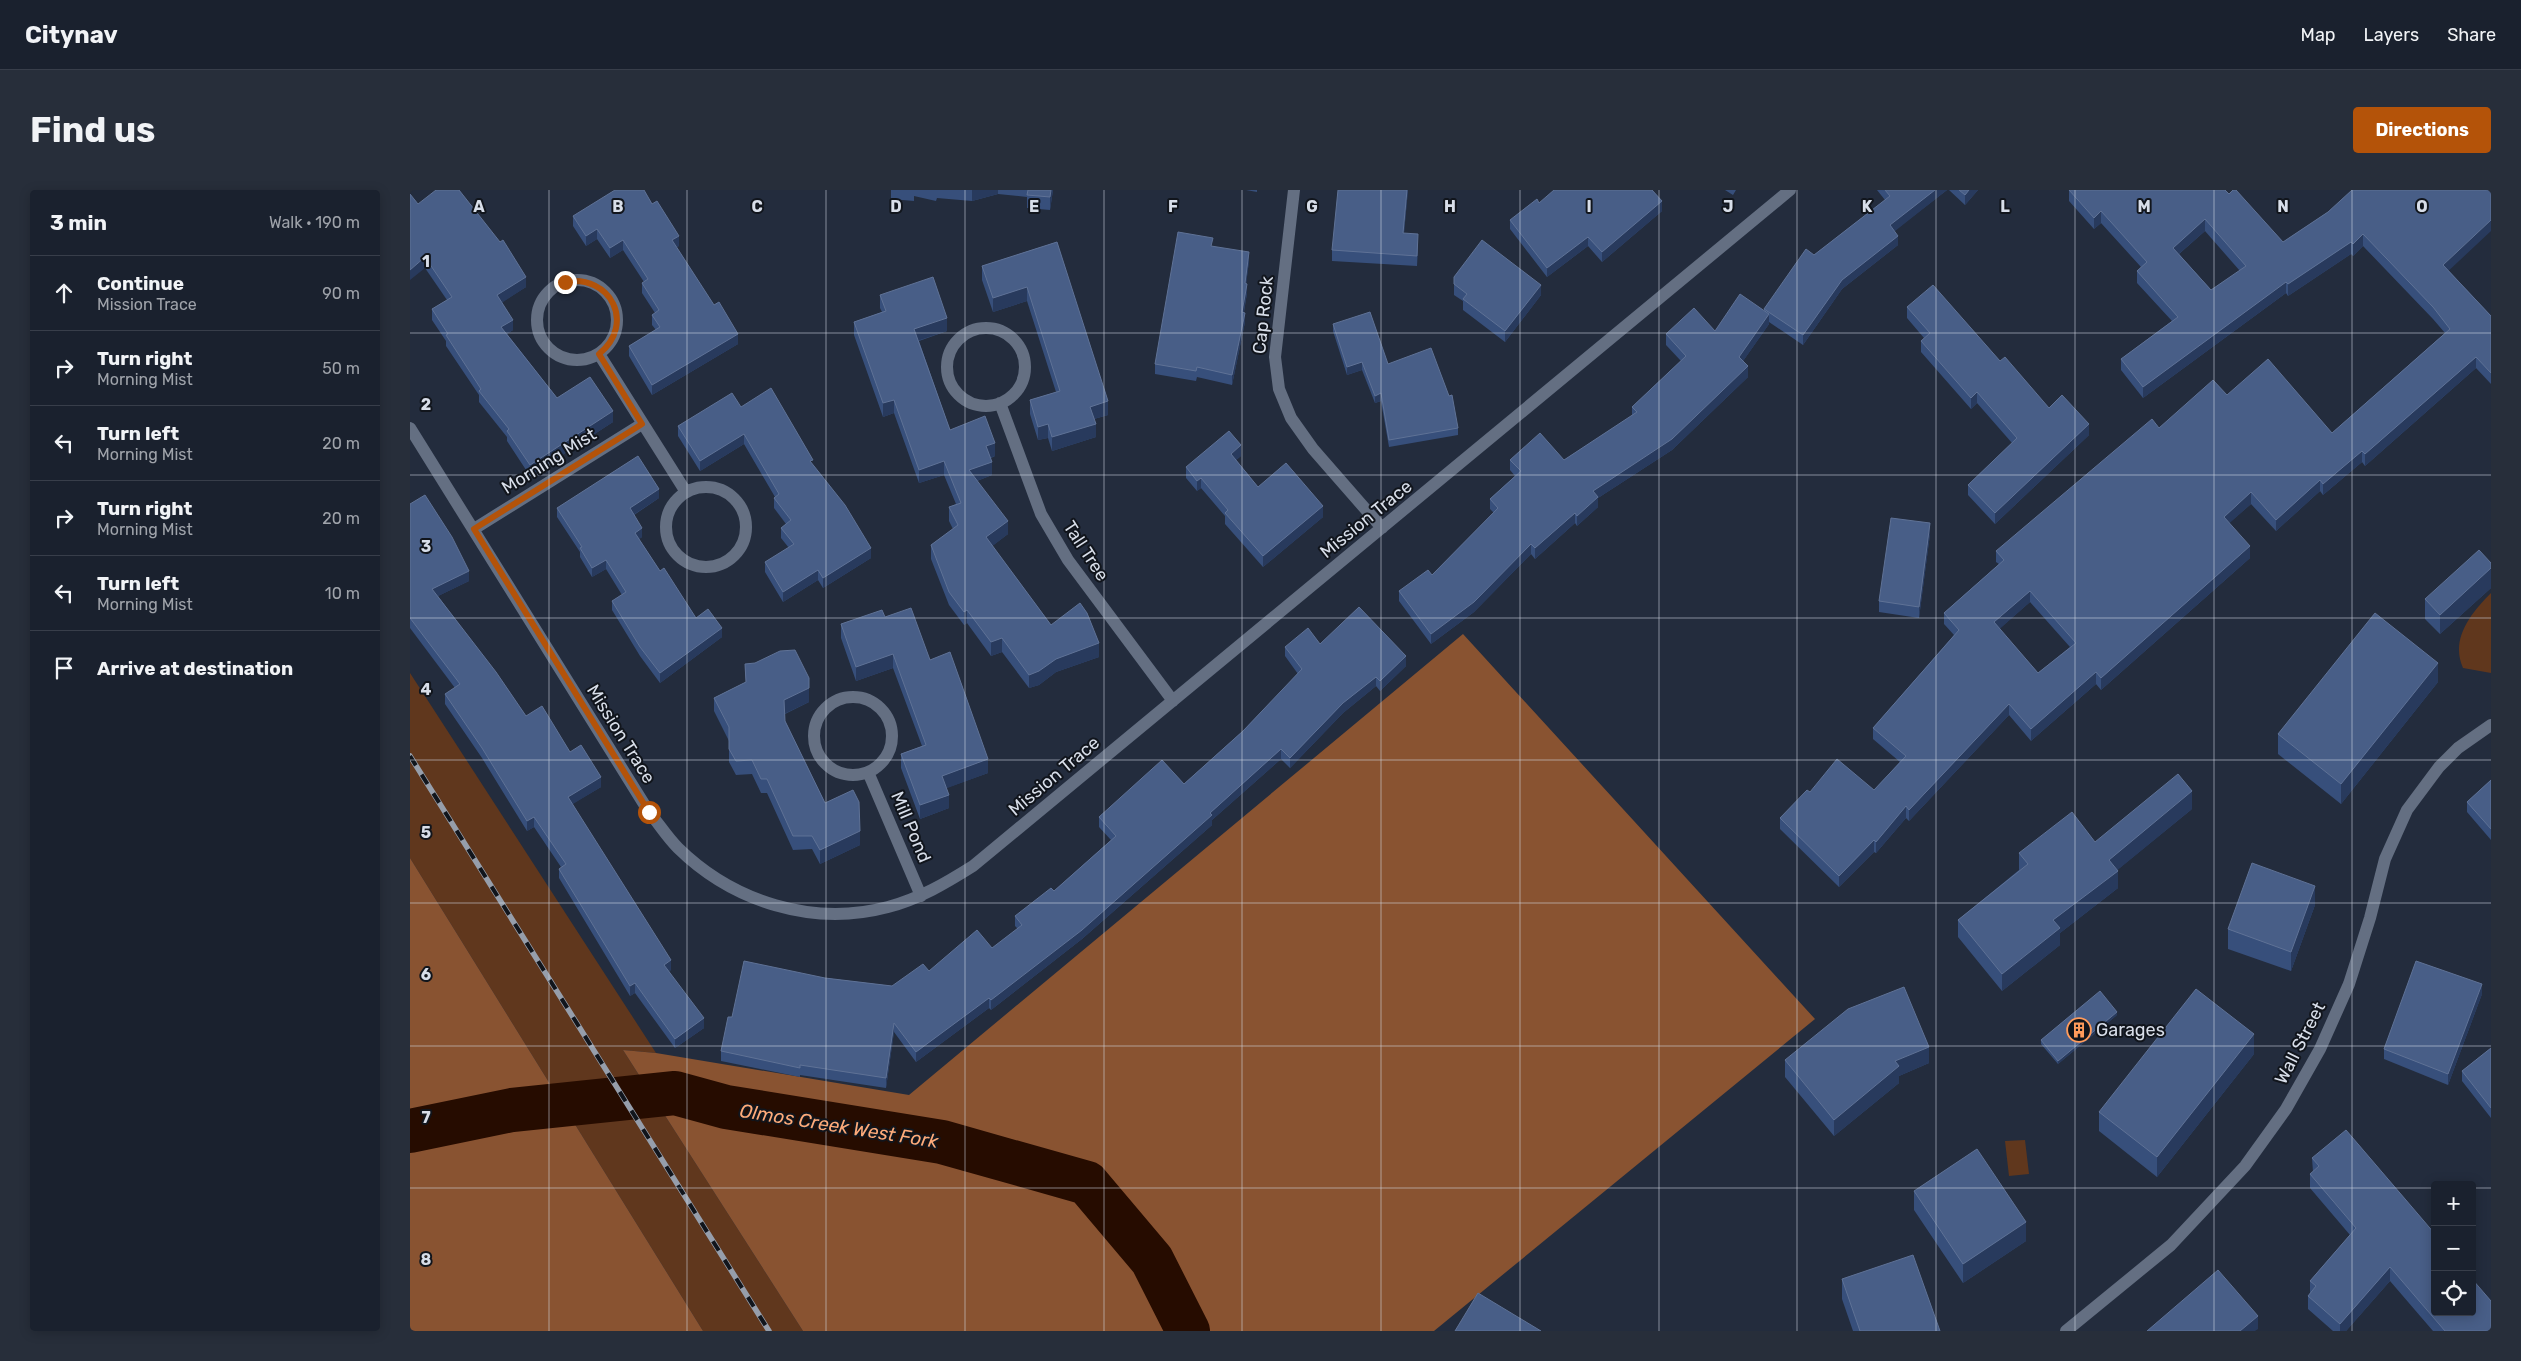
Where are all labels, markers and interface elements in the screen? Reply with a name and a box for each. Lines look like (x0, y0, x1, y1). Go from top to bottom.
text: Citynav (25, 21, 118, 49)
text: Map (2301, 24, 2336, 46)
text: Layers (2364, 24, 2419, 46)
text: Share (2447, 24, 2496, 46)
button: Directions (2353, 107, 2491, 153)
text: Find us (30, 109, 155, 151)
text: A (473, 197, 485, 216)
text: B (612, 197, 624, 216)
text: C (751, 197, 763, 216)
text: D (890, 197, 902, 216)
text: E (1029, 197, 1039, 216)
text: F (1168, 197, 1178, 216)
text: G (1306, 197, 1318, 216)
text: H (1444, 197, 1456, 216)
text: I (1586, 197, 1592, 216)
text: J (1723, 197, 1733, 216)
text: K (1862, 197, 1873, 216)
text: L (2000, 197, 2010, 216)
text: M (2137, 197, 2151, 216)
text: N (2277, 197, 2289, 216)
text: O (2416, 197, 2428, 216)
text: 3 min (50, 210, 107, 235)
text: Walk · 190 m (269, 213, 360, 232)
text: 1 (422, 252, 430, 271)
route end (554, 271, 577, 294)
text: Continue (97, 272, 184, 295)
street label: Cap Rock (1248, 274, 1278, 355)
icon: ahead (50, 279, 78, 307)
text: 90 m (322, 284, 360, 303)
text: Mission Trace (97, 295, 197, 314)
text: Turn right (97, 347, 192, 370)
icon: right (50, 354, 78, 382)
text: 50 m (322, 359, 360, 378)
text: Morning Mist (97, 370, 193, 389)
text: 2 (421, 395, 431, 414)
text: Turn left (97, 422, 179, 445)
street label: Morning Mist (498, 423, 600, 499)
icon: left (50, 429, 78, 457)
text: 20 m (322, 434, 360, 453)
text: Morning Mist (97, 445, 193, 464)
street label: Mission Trace (1315, 475, 1417, 563)
text: Turn right (97, 497, 192, 520)
icon: right (50, 504, 78, 532)
text: 20 m (322, 509, 360, 528)
street label: Tall Tree (1058, 517, 1114, 585)
text: Morning Mist (97, 520, 193, 539)
text: 3 (421, 537, 431, 556)
text: Turn left (97, 572, 179, 595)
icon: left (50, 579, 78, 607)
text: 10 m (325, 584, 360, 603)
text: Morning Mist (97, 595, 193, 614)
icon: arrive (50, 654, 78, 682)
text: Arrive at destination (97, 657, 293, 680)
text: 4 (421, 680, 432, 699)
street label: Mission Trace (582, 681, 660, 787)
street label: Mission Trace (1004, 732, 1104, 820)
street label: Mill Pond (886, 788, 936, 866)
route start (638, 801, 661, 824)
text: 5 (421, 823, 431, 842)
text: 6 (421, 965, 431, 984)
street label: Wall Street (2270, 998, 2330, 1088)
building icon: Garages (2066, 1017, 2092, 1043)
place label: Garages (2096, 1019, 2165, 1041)
water label: Olmos Creek West Fork (738, 1099, 940, 1153)
text: 7 (421, 1108, 431, 1127)
map controls (2431, 1181, 2476, 1316)
button: + (2431, 1181, 2476, 1226)
button: − (2431, 1226, 2476, 1271)
text: 8 (421, 1250, 432, 1269)
button: locate (2431, 1271, 2476, 1316)

